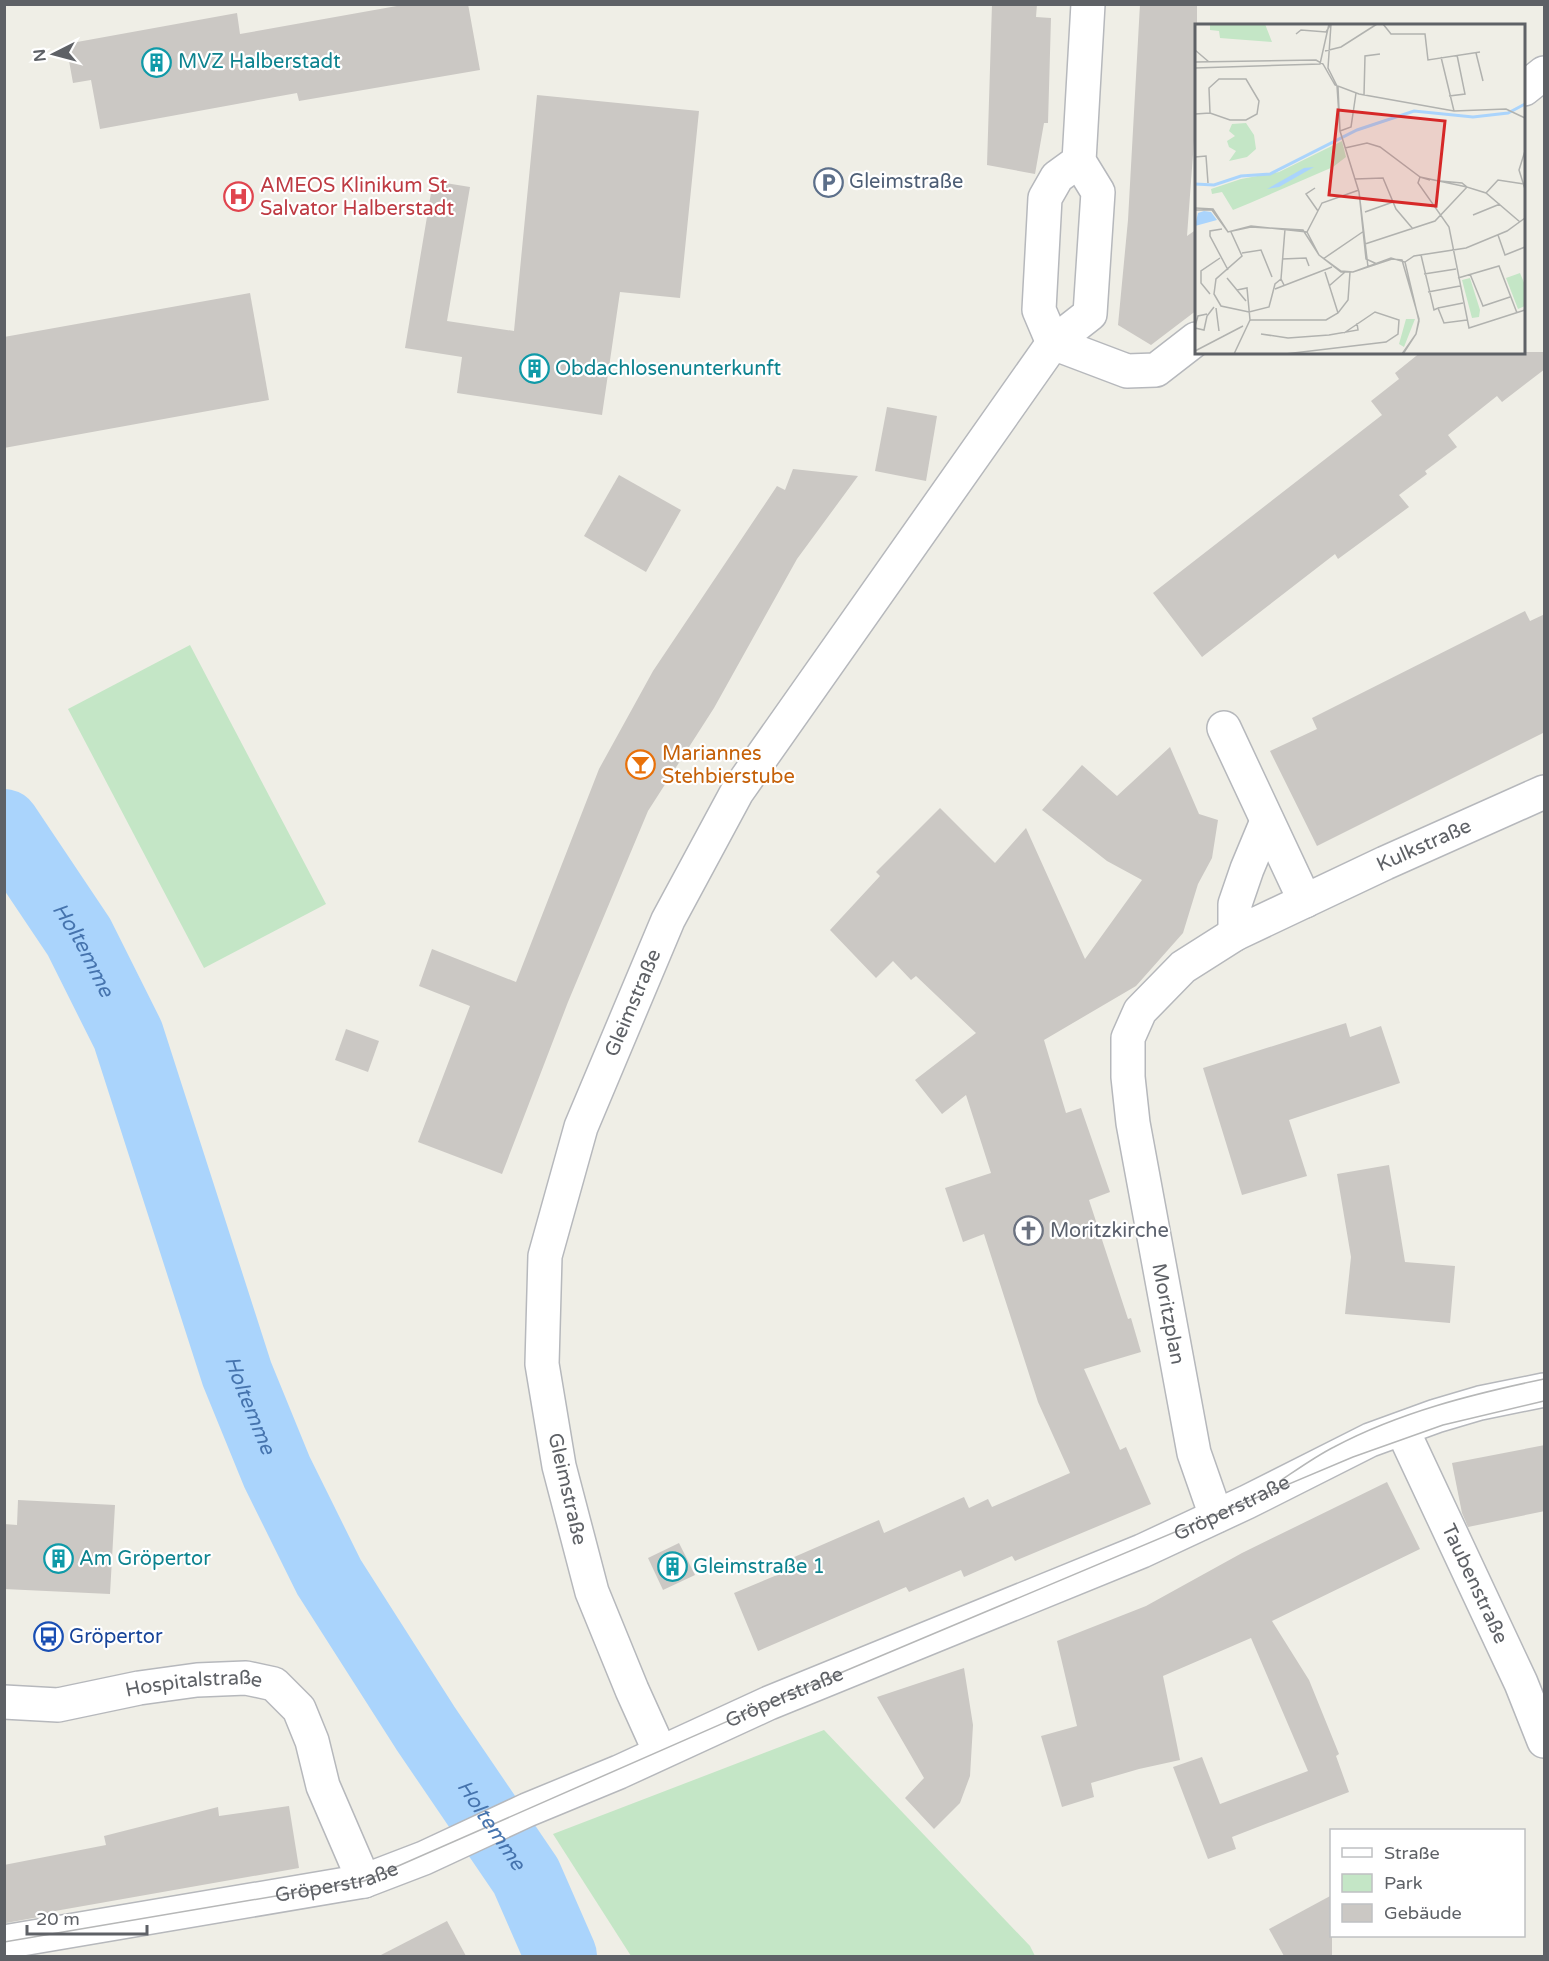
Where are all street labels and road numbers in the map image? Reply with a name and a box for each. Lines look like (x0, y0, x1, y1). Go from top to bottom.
street label: Kulkstraße (1373, 814, 1475, 877)
street label: Gleimstraße (600, 946, 666, 1060)
street label: Moritzplan (1146, 1261, 1190, 1367)
street label: Gleimstraße (542, 1431, 592, 1547)
street label: Gröperstraße (1170, 1470, 1294, 1546)
street label: Taubenstraße (1436, 1520, 1513, 1648)
street label: Gröperstraße (722, 1662, 847, 1733)
street label: Hospitalstraße (123, 1666, 265, 1703)
street label: Gröperstraße (273, 1857, 402, 1908)

